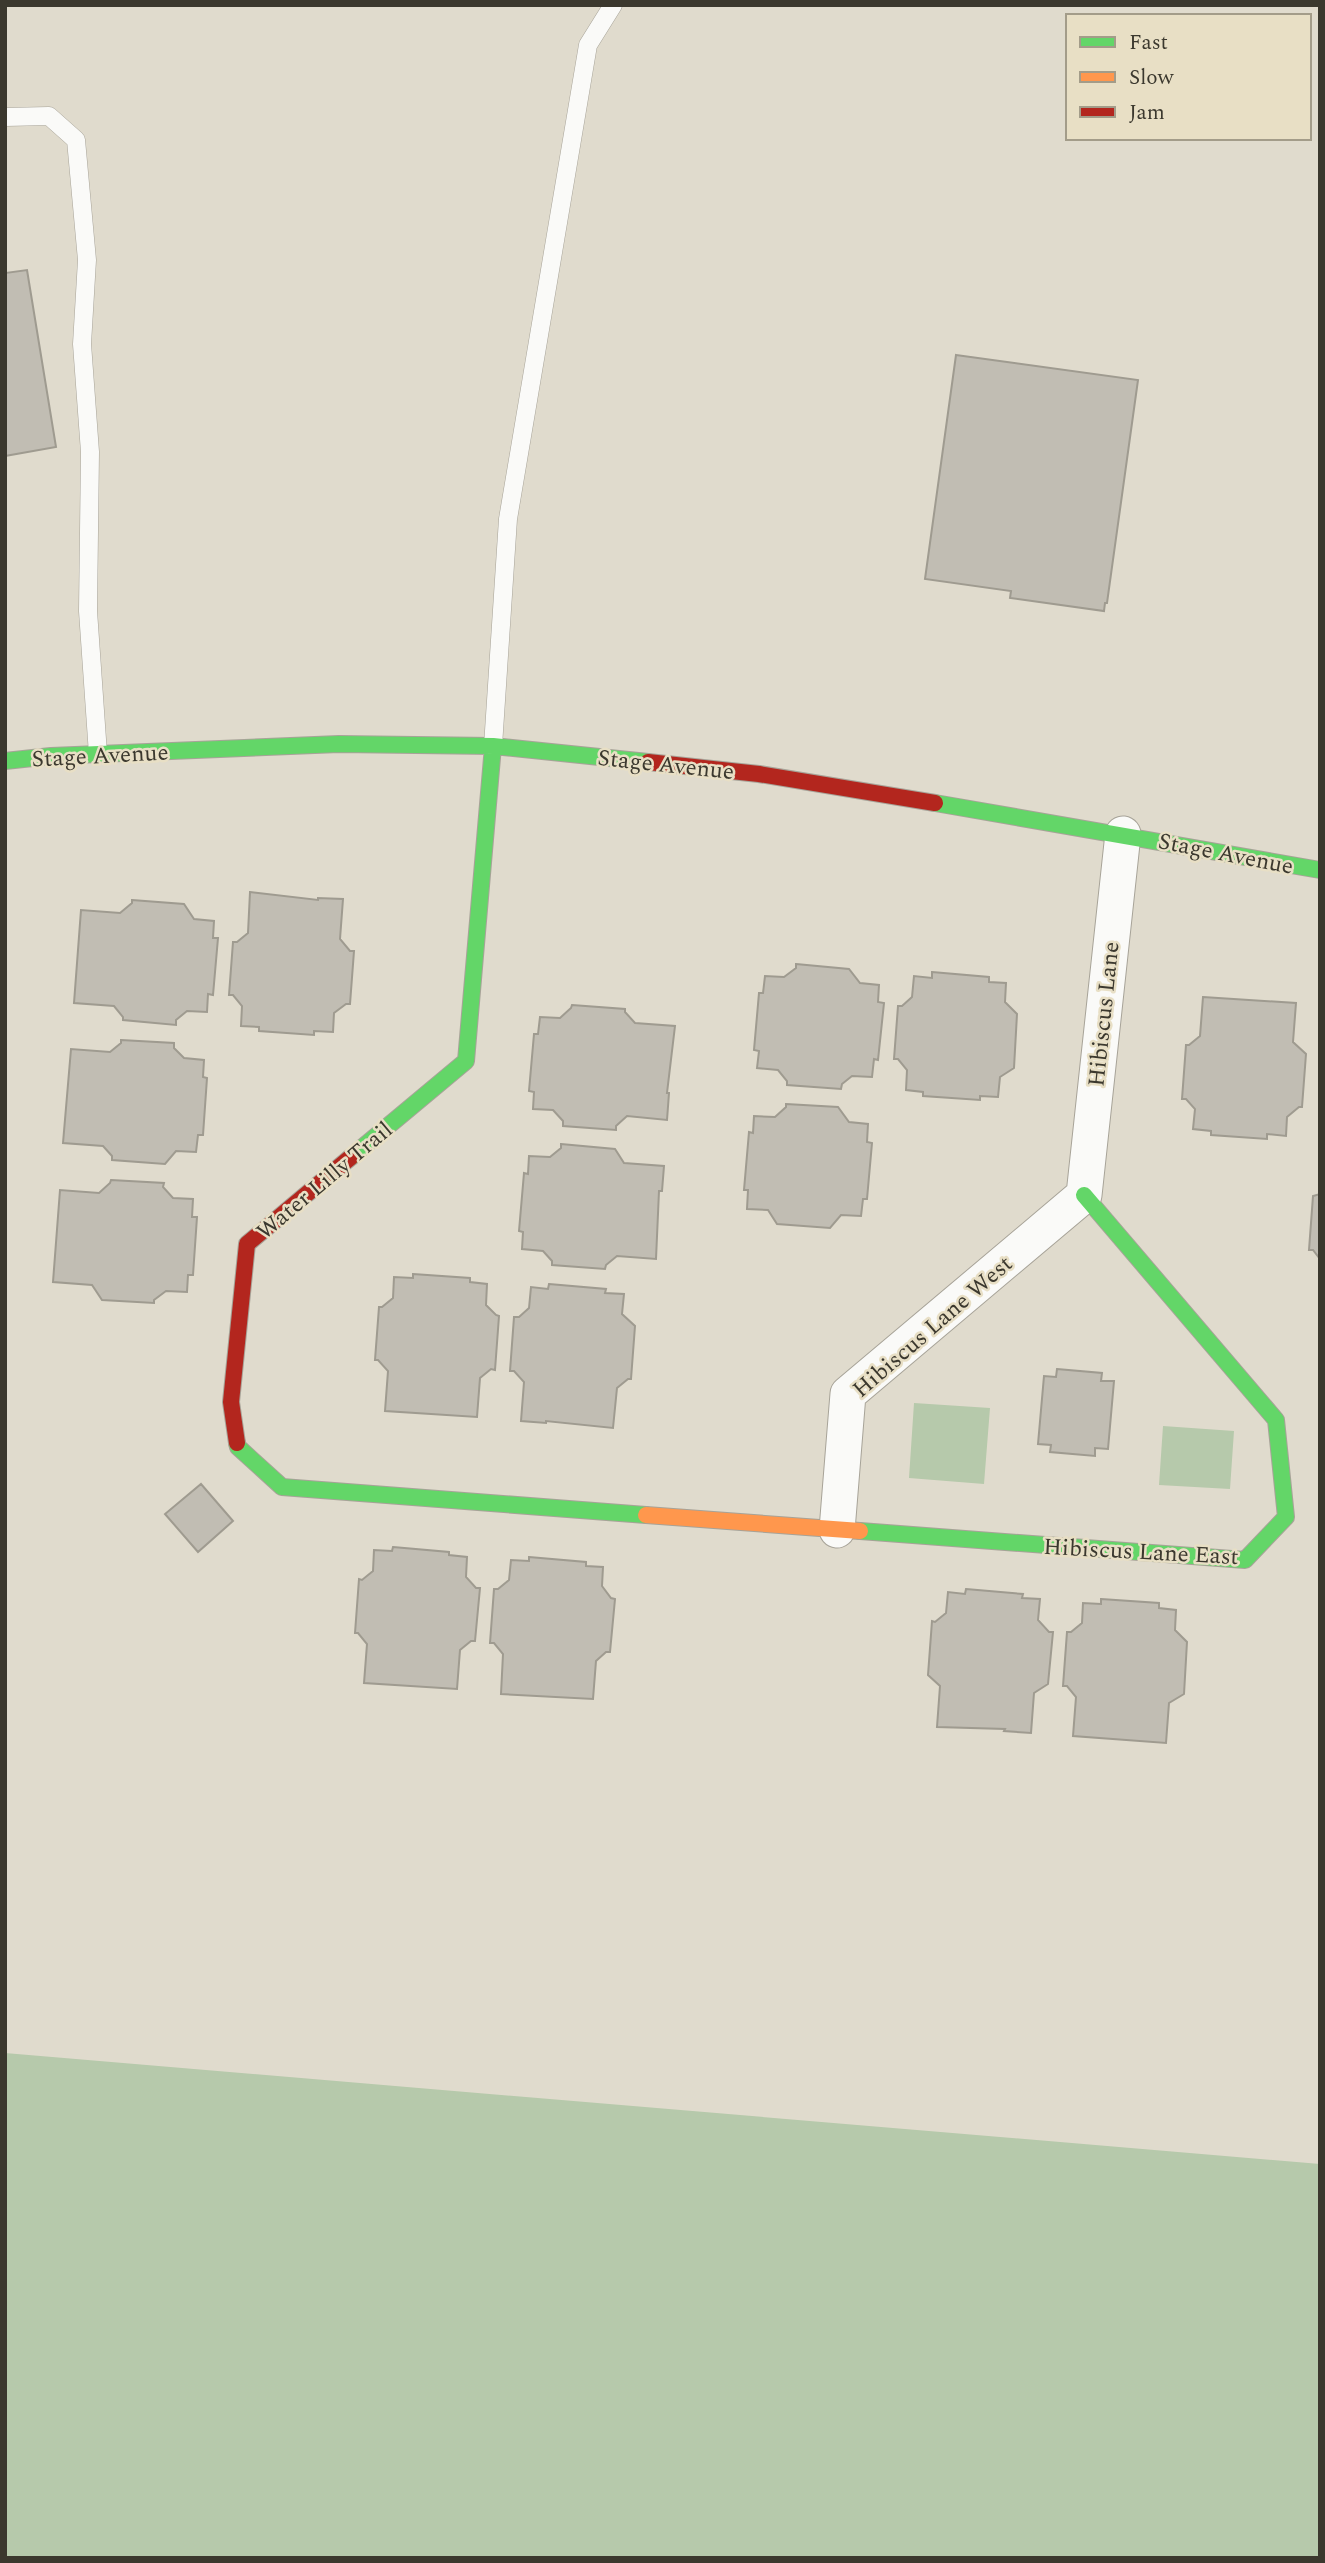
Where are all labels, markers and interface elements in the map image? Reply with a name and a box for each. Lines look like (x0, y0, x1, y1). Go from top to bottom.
legend (1066, 14, 1311, 140)
text: Fast (1129, 27, 1168, 59)
text: Slow (1129, 62, 1175, 94)
text: Jam (1129, 97, 1165, 129)
street label: Stage Avenue (31, 735, 169, 778)
street label: Stage Avenue (596, 741, 736, 790)
street label: Stage Avenue (1155, 824, 1296, 885)
street label: Hibiscus Lane (1079, 940, 1130, 1088)
street label: Water Lilly Trail (249, 1113, 401, 1249)
street label: Hibiscus Lane West (845, 1247, 1021, 1407)
street label: Hibiscus Lane East (1042, 1530, 1240, 1575)

